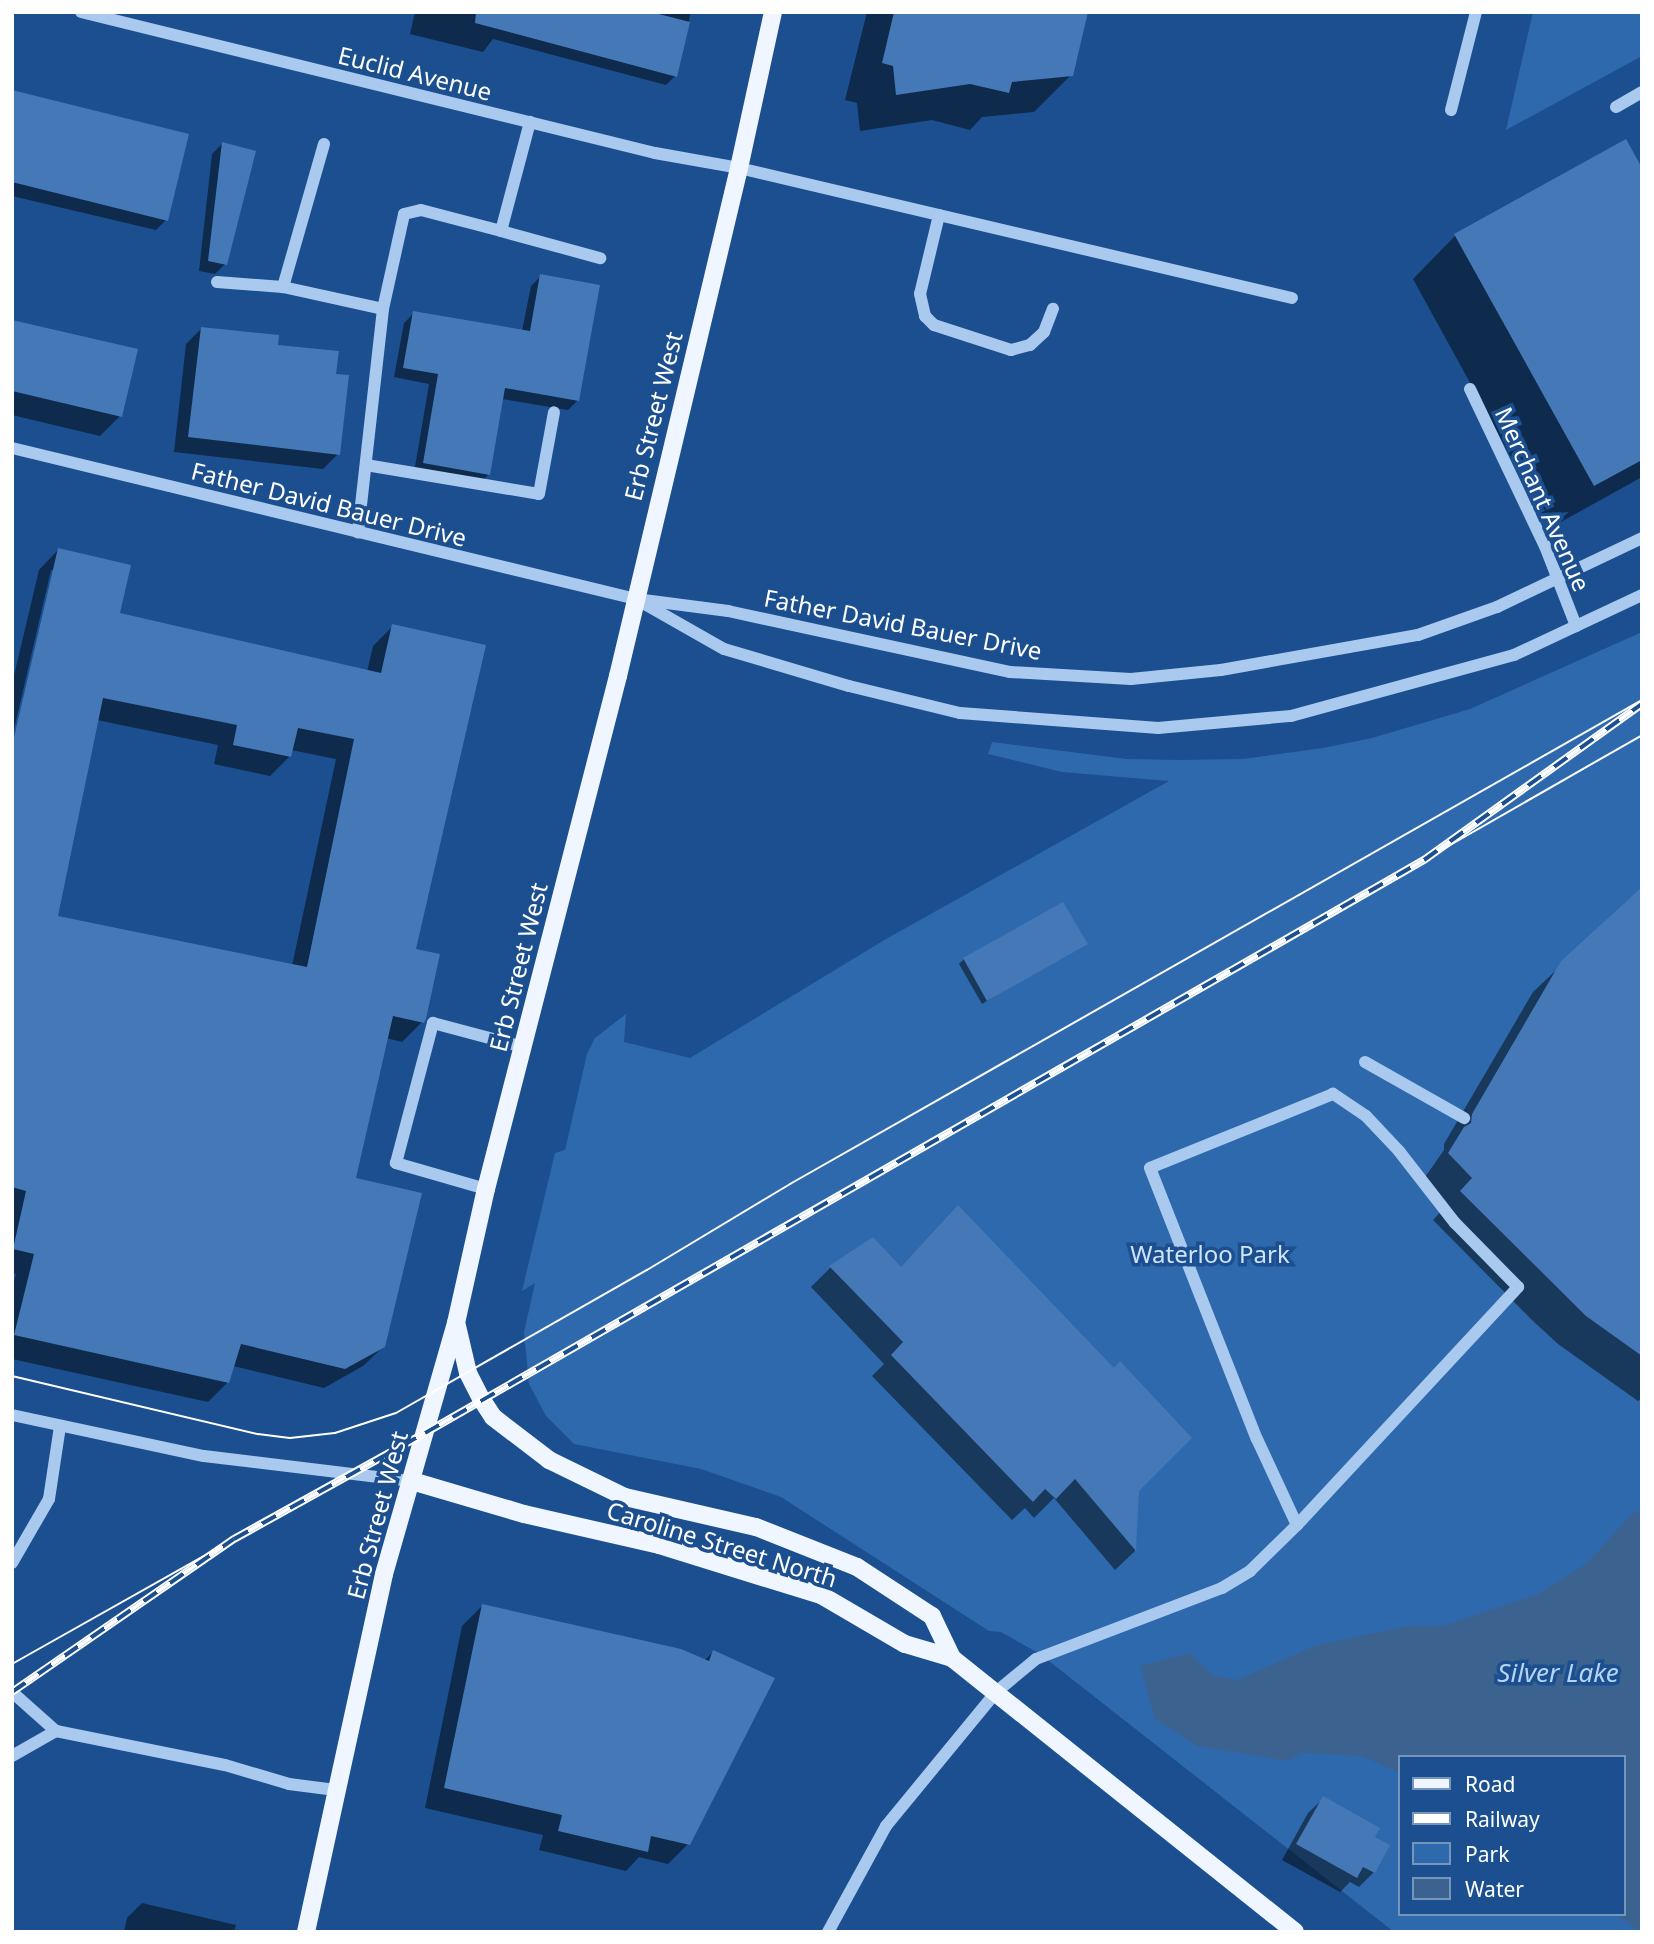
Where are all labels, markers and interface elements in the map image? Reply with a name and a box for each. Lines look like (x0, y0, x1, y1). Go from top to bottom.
street label: Euclid Avenue (335, 40, 495, 106)
street label: Erb Street West (618, 329, 688, 503)
street label: Merchant Avenue (1489, 402, 1597, 596)
street label: Father David Bauer Drive (189, 456, 469, 552)
street label: Father David Bauer Drive (762, 583, 1044, 665)
street label: Erb Street West (483, 880, 553, 1054)
park label: Waterloo Park (1130, 1240, 1290, 1268)
street label: Erb Street West (341, 1428, 413, 1602)
street label: Caroline Street North (604, 1495, 840, 1593)
water label: Silver Lake (1497, 1657, 1619, 1689)
legend (1398, 1755, 1626, 1916)
text: Road (1465, 1770, 1515, 1798)
text: Railway (1465, 1805, 1540, 1833)
text: Park (1465, 1840, 1509, 1868)
text: Water (1465, 1875, 1524, 1903)

